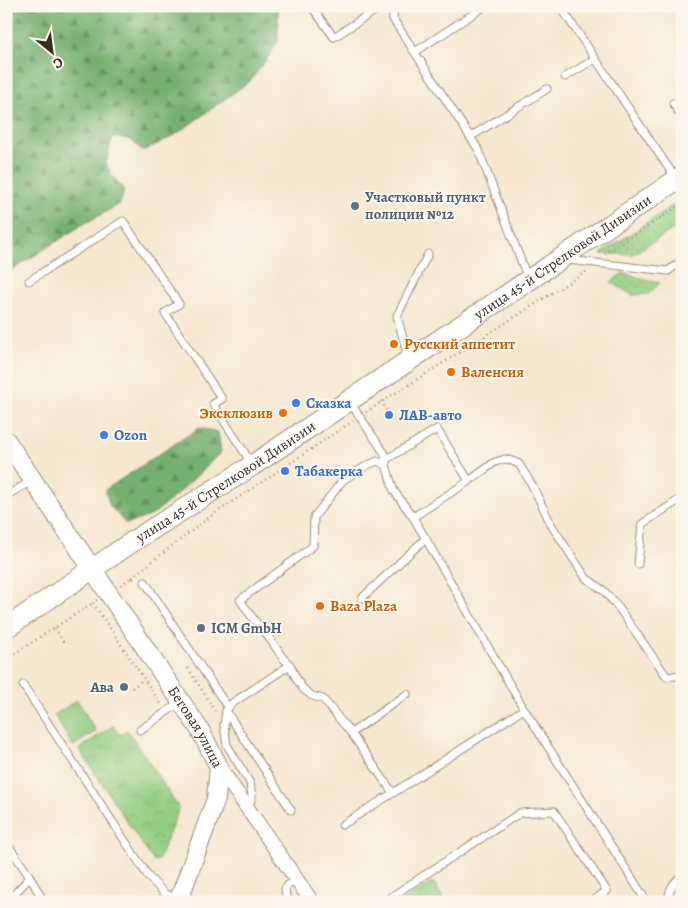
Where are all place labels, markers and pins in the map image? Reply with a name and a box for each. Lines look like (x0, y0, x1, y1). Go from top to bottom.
place label: Участковый пункт полиции №12 (365, 187, 486, 224)
marker: Участковый пункт полиции №12 (349, 200, 361, 212)
place label: Русский аппетит (404, 334, 515, 354)
marker: Русский аппетит (388, 338, 400, 350)
place label: Валенсия (461, 362, 524, 382)
marker: Валенсия (445, 366, 457, 378)
place label: Сказка (306, 393, 352, 413)
marker: Сказка (290, 397, 302, 409)
place label: Эксклюзив (200, 403, 273, 423)
place label: ЛАВ-авто (399, 405, 462, 425)
marker: Эксклюзив (277, 407, 289, 419)
marker: ЛАВ-авто (383, 409, 395, 421)
place label: Ozon (114, 425, 148, 445)
marker: Ozon (98, 429, 110, 441)
place label: Табакерка (295, 461, 364, 481)
marker: Табакерка (279, 465, 291, 477)
place label: Baza Plaza (330, 596, 398, 616)
marker: Baza Plaza (314, 600, 326, 612)
place label: ICM GmbH (211, 618, 282, 638)
marker: ICM GmbH (195, 622, 207, 634)
place label: Ава (89, 677, 115, 697)
marker: Ава (118, 681, 130, 693)

